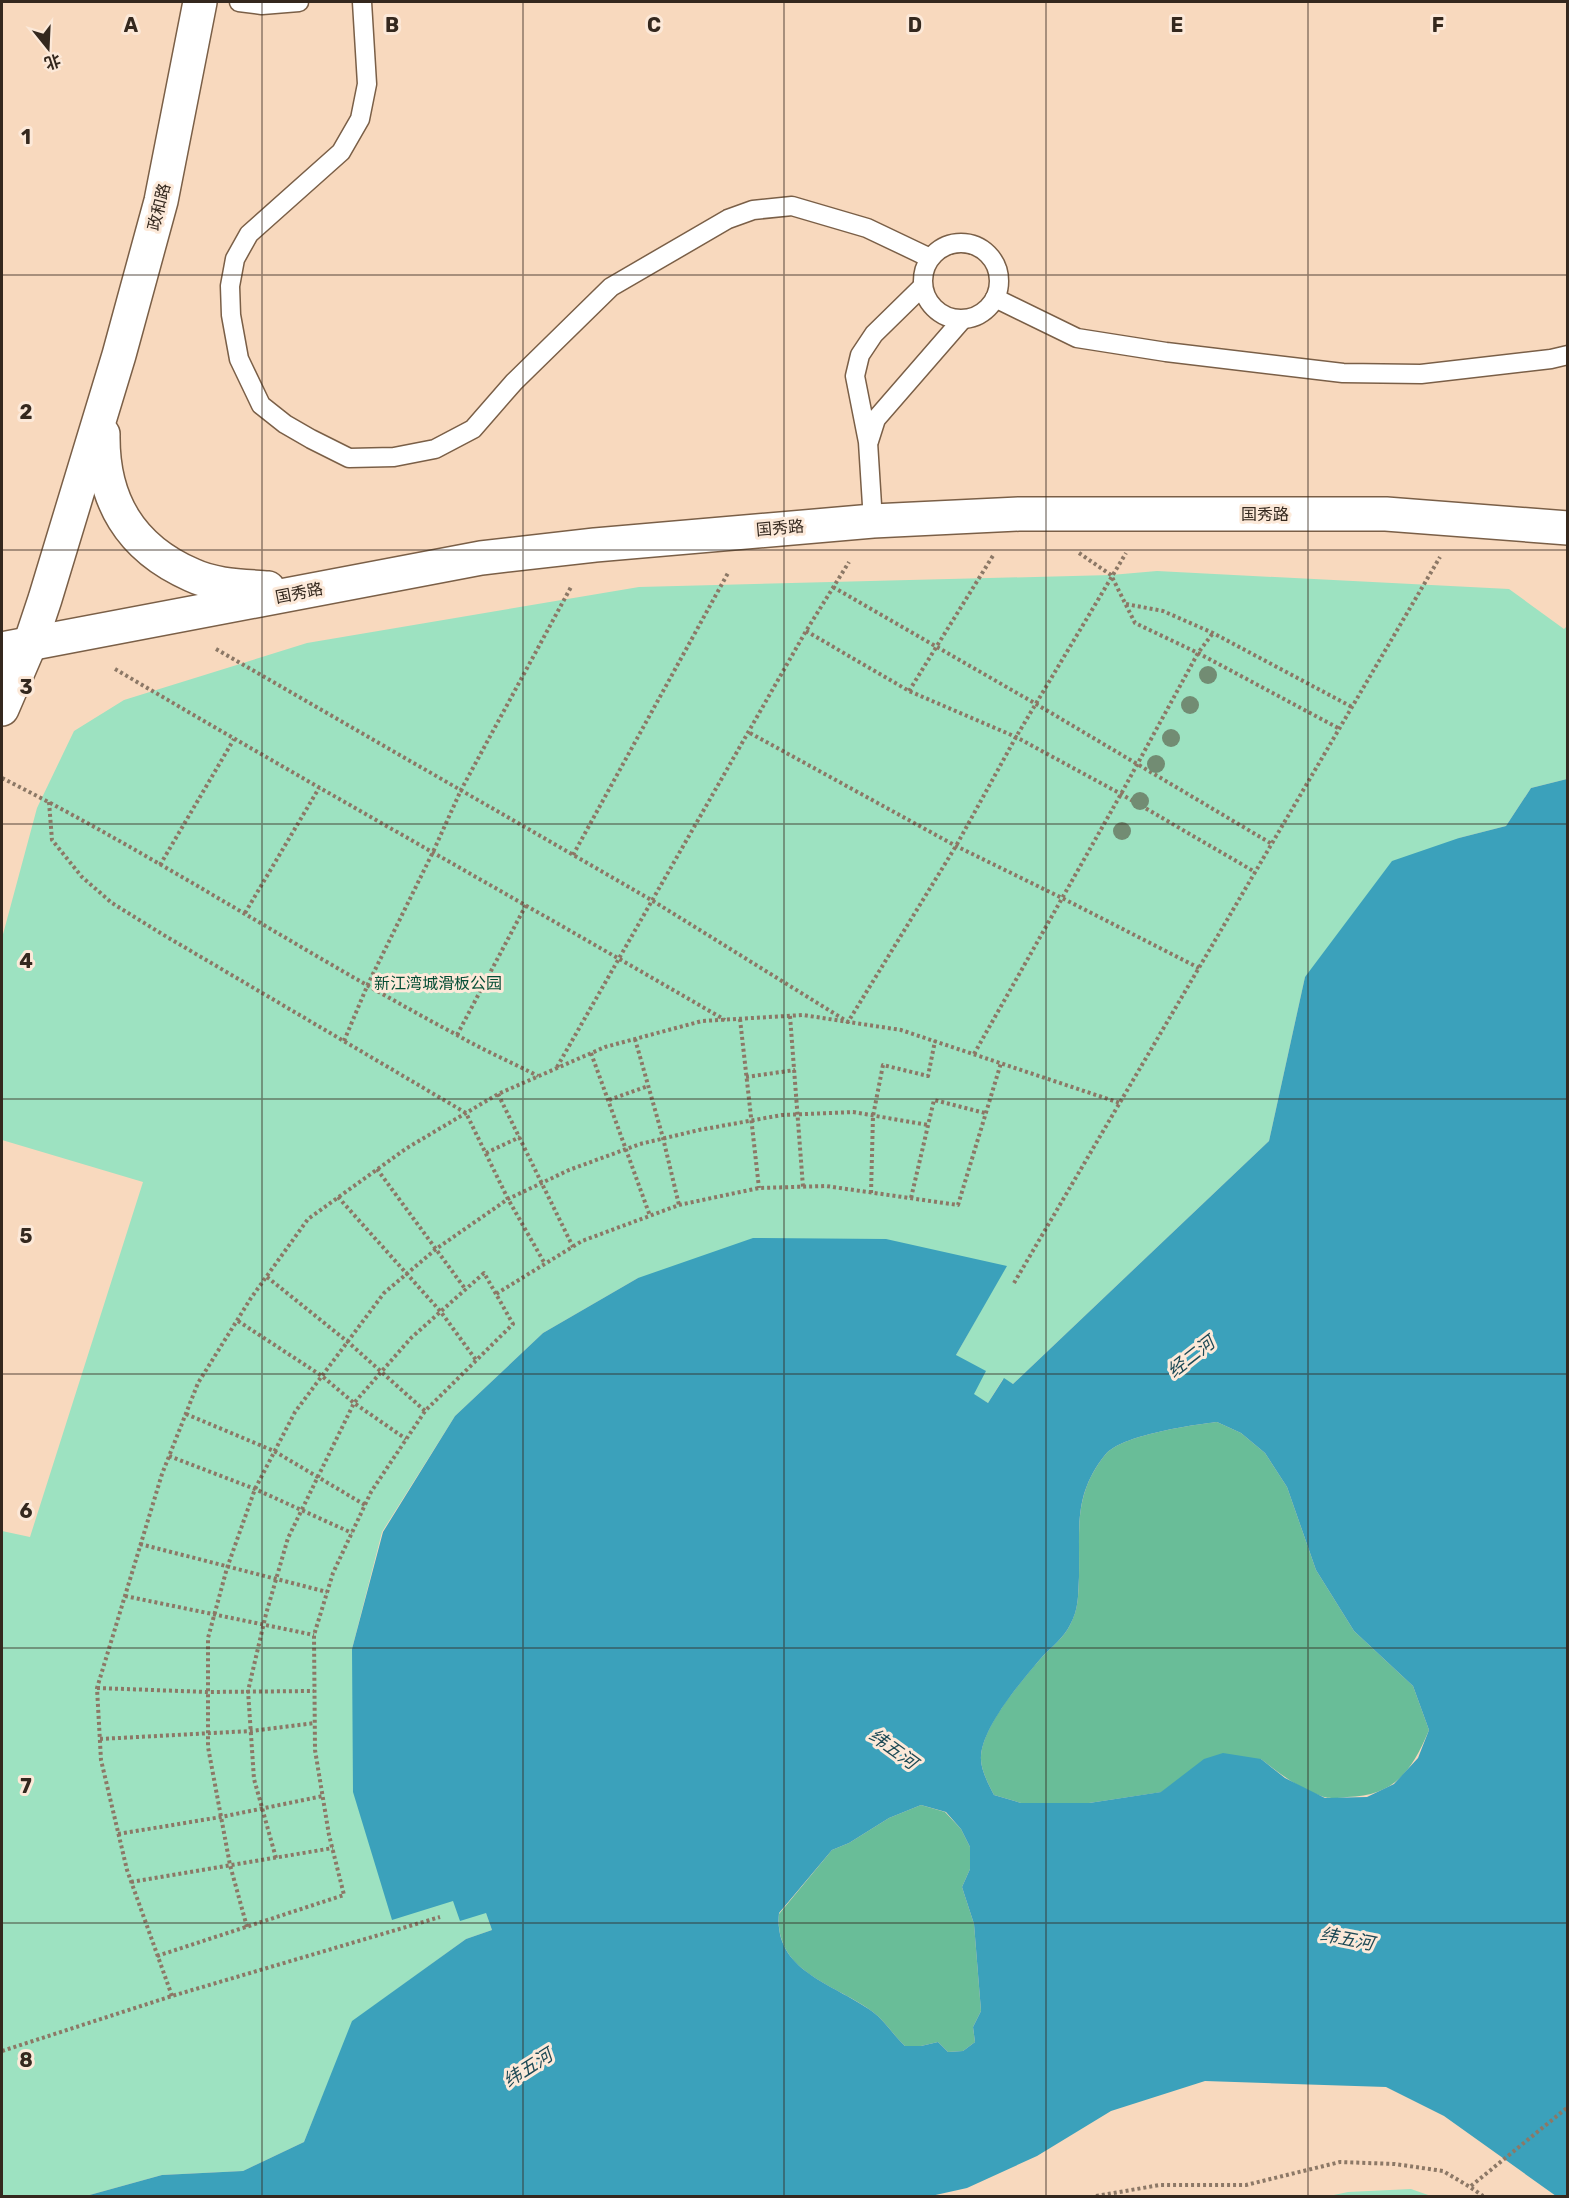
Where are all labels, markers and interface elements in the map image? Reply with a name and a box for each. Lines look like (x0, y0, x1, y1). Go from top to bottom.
text: A (124, 13, 139, 37)
text: B (385, 13, 399, 37)
text: C (647, 13, 661, 37)
text: D (908, 13, 922, 37)
text: E (1171, 13, 1183, 37)
text: F (1432, 13, 1444, 37)
north arrow (18, 18, 78, 78)
text: 北 (42, 50, 63, 73)
text: 1 (21, 125, 31, 149)
street label: 政和路 (144, 181, 174, 233)
text: 2 (20, 400, 33, 424)
street label: 国秀路 (1241, 505, 1289, 524)
street label: 国秀路 (755, 516, 805, 540)
street label: 国秀路 (274, 579, 324, 607)
text: 3 (19, 675, 33, 699)
text: 4 (19, 949, 33, 973)
park label: 新江湾城滑板公园 (374, 974, 502, 993)
text: 5 (20, 1224, 33, 1248)
water label: 经二河 (1163, 1330, 1221, 1382)
text: 6 (19, 1499, 33, 1523)
water label: 纬五河 (865, 1724, 924, 1776)
text: 7 (20, 1774, 32, 1798)
water label: 纬五河 (1318, 1923, 1379, 1956)
water label: 纬五河 (499, 2042, 559, 2092)
text: 8 (19, 2048, 33, 2072)

